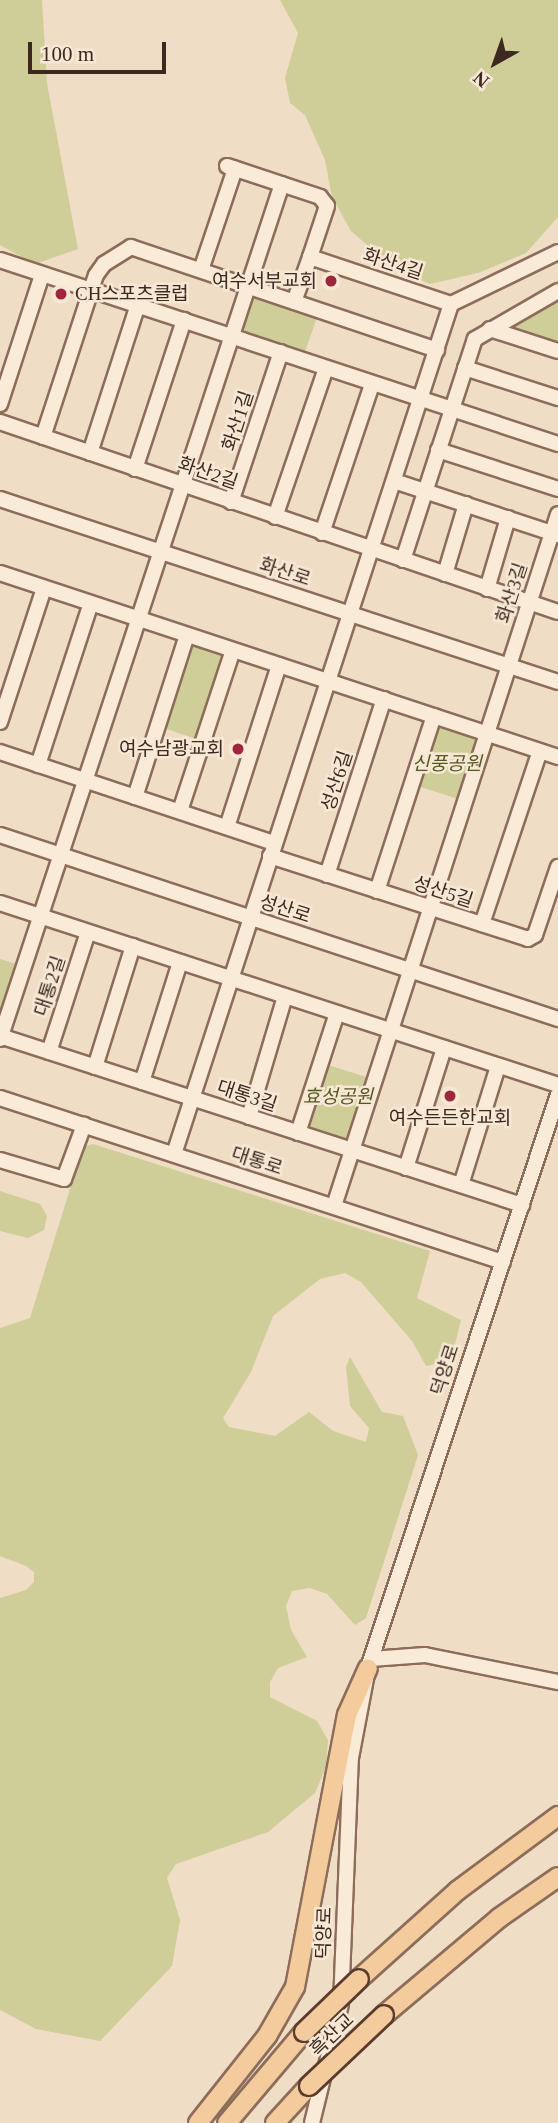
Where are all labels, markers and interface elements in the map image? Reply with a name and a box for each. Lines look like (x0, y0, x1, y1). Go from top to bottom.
scale bar (32, 28, 170, 72)
north arrow (460, 28, 530, 98)
text: 100 m (41, 42, 94, 66)
text: N (469, 67, 493, 92)
street label: 화산4길 (360, 244, 426, 284)
place label: 여수서부교회 (212, 270, 317, 292)
marker: 여수서부교회 (323, 273, 339, 289)
place label: CH스포츠클럽 (75, 283, 189, 305)
marker: CH스포츠클럽 (53, 286, 69, 302)
street label: 화산1길 (218, 388, 258, 454)
street label: 화산2길 (175, 452, 241, 494)
street label: 화산로 (257, 553, 313, 591)
street label: 화산3길 (492, 560, 532, 626)
place label: 여수남광교회 (119, 738, 224, 760)
marker: 여수남광교회 (230, 741, 246, 757)
street label: 성산6길 (317, 748, 357, 814)
park label: 신풍공원 (412, 753, 482, 775)
street label: 성산5길 (410, 872, 476, 912)
street label: 성산로 (257, 890, 313, 928)
street label: 대통2길 (30, 953, 70, 1019)
street label: 대통3길 (214, 1076, 280, 1116)
park label: 효성공원 (303, 1086, 373, 1108)
marker: 여수든든한교회 (442, 1088, 458, 1104)
place label: 여수든든한교회 (389, 1107, 511, 1129)
street label: 대통로 (229, 1142, 285, 1180)
street label: 덕양로 (426, 1342, 464, 1398)
street label: 덕양로 (312, 1906, 336, 1960)
street label: 흑산교 (305, 2009, 359, 2061)

